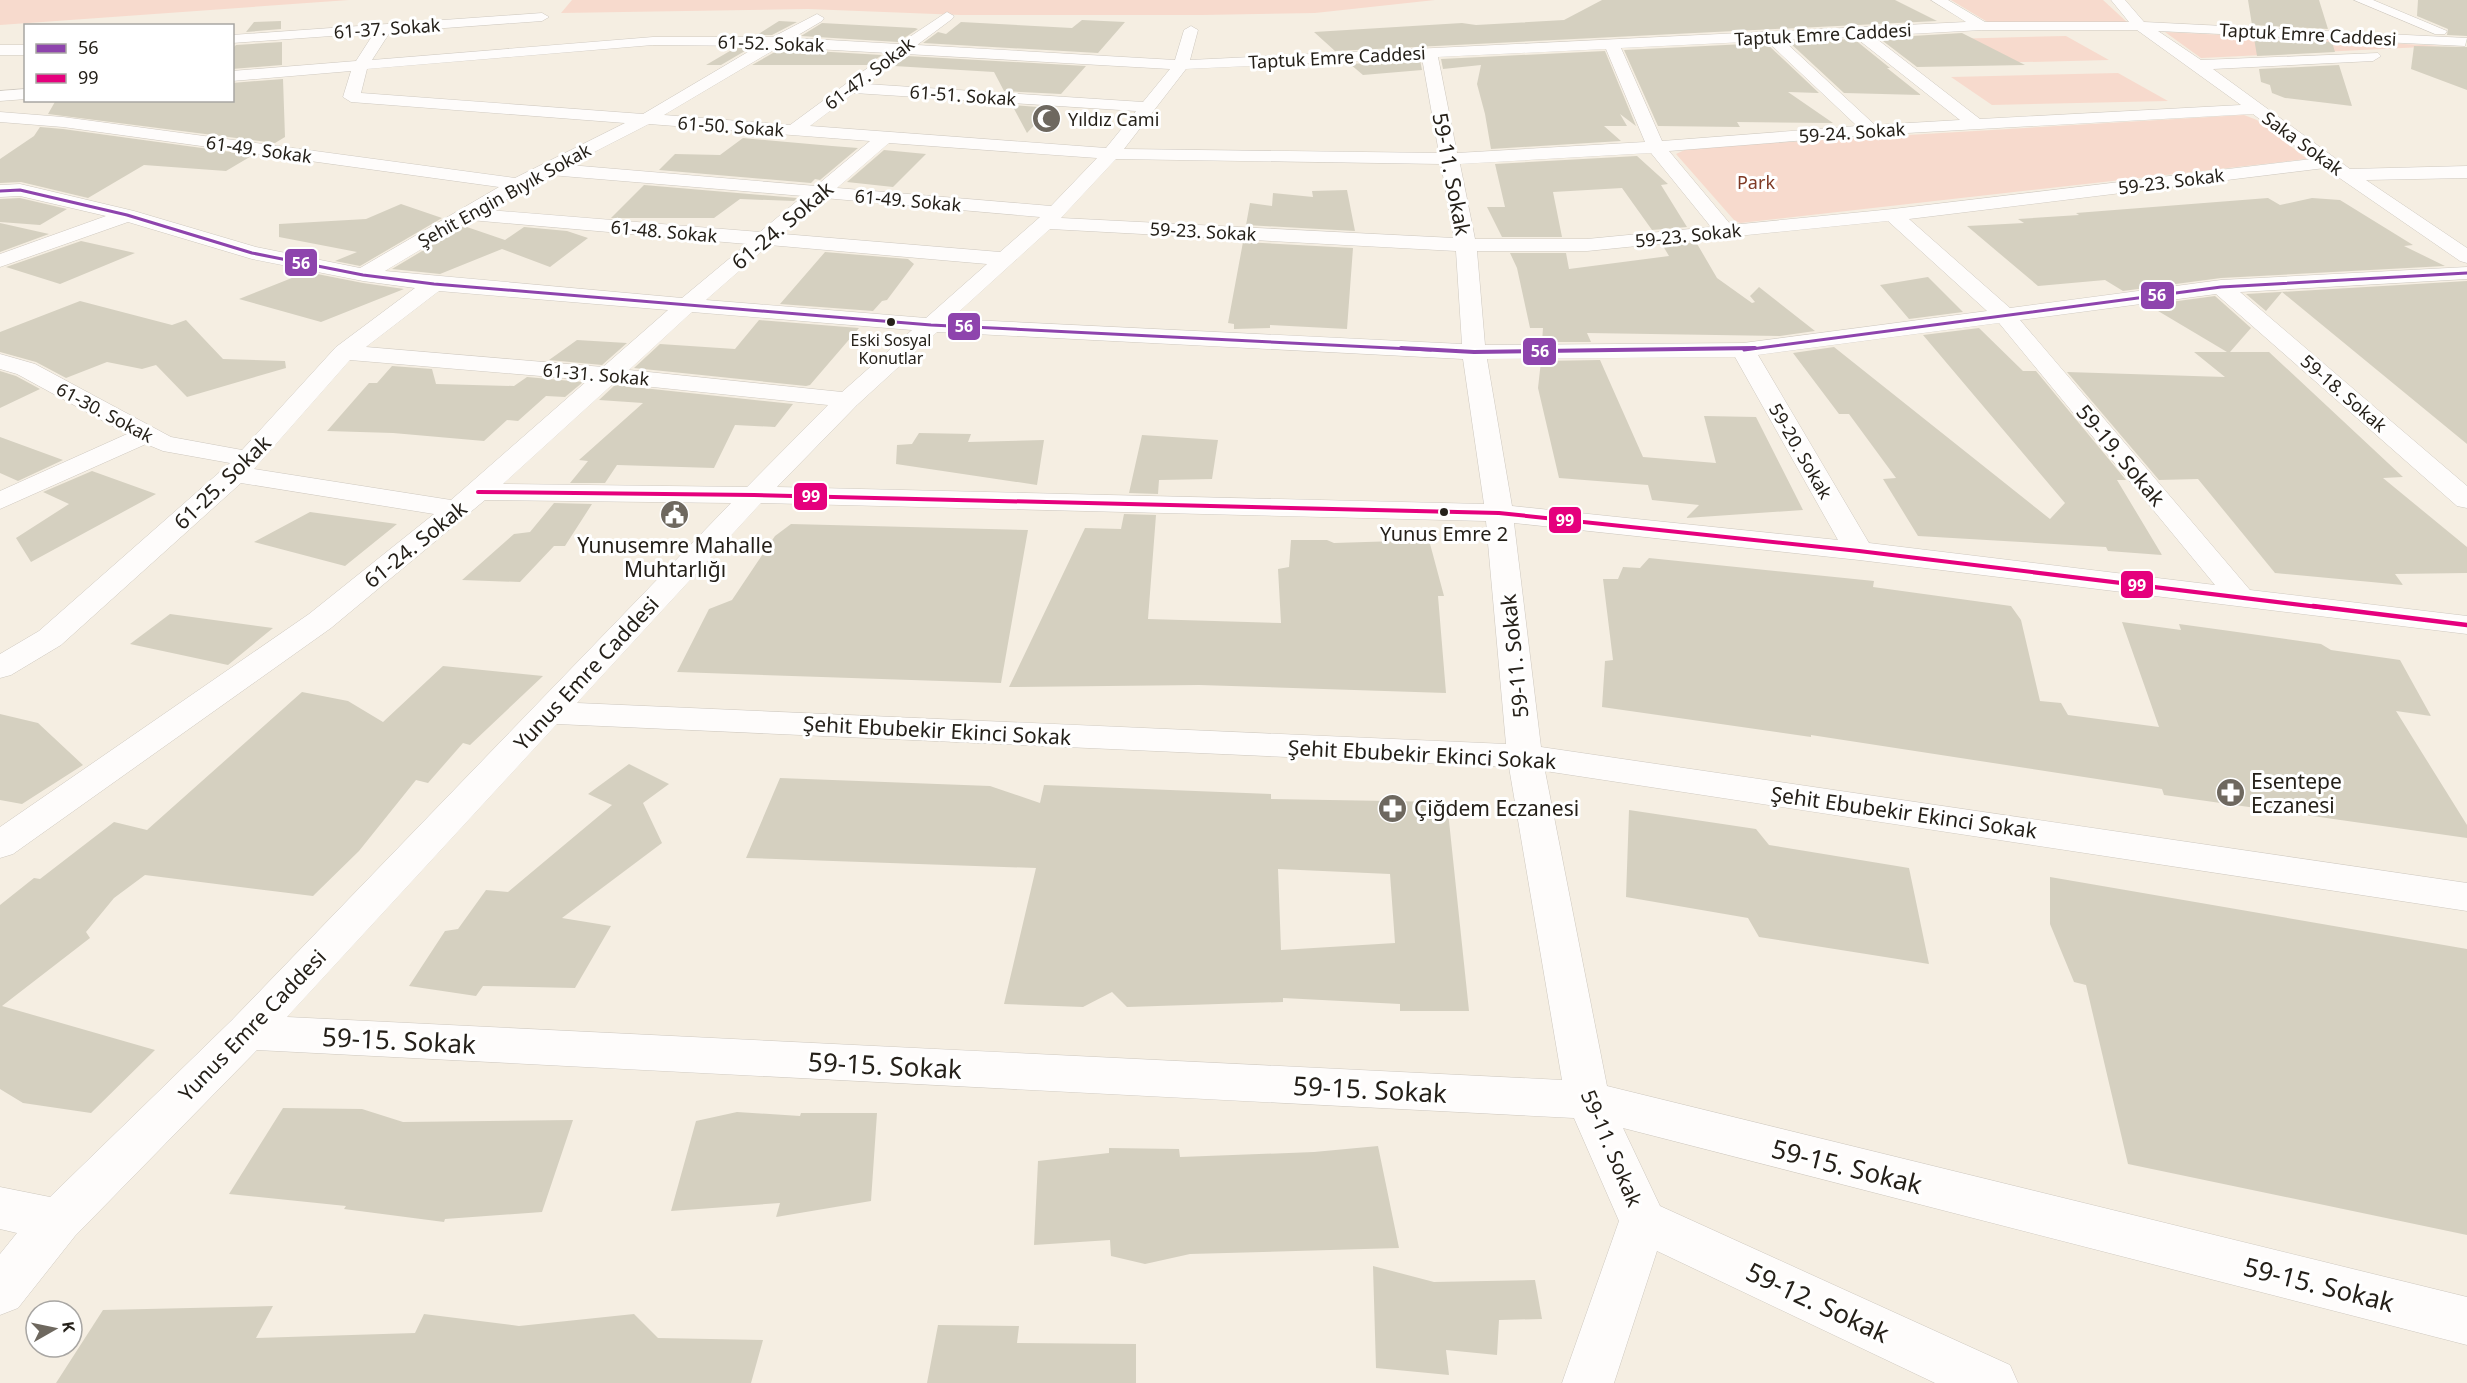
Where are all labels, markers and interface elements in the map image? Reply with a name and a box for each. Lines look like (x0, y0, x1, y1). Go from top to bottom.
street label: 61-37. Sokak (333, 12, 441, 44)
street label: Taptuk Emre Caddesi (1734, 17, 1912, 51)
street label: Taptuk Emre Caddesi (2219, 17, 2397, 51)
legend (24, 24, 234, 102)
street label: 61-52. Sokak (717, 29, 825, 57)
street label: 61-47. Sokak (819, 31, 919, 115)
text: 56 (78, 35, 99, 59)
street label: Taptuk Emre Caddesi (1248, 40, 1426, 74)
text: 99 (78, 65, 99, 89)
street label: 61-51. Sokak (909, 79, 1017, 111)
mosque icon: Yıldız Cami (1031, 103, 1063, 135)
street label: Saka Sokak (2258, 106, 2349, 181)
place label: Yıldız Cami (1068, 107, 1159, 131)
street label: 61-50. Sokak (677, 110, 785, 142)
street label: 59-11. Sokak (1426, 110, 1478, 238)
street label: 59-24. Sokak (1798, 116, 1906, 148)
street label: 61-49. Sokak (205, 130, 314, 168)
street label: Şehit Engin Bıyık Sokak (413, 137, 595, 253)
street label: 59-23. Sokak (2117, 163, 2226, 199)
park label: Park (1737, 170, 1775, 194)
street label: 61-24. Sokak (725, 174, 839, 276)
street label: 61-49. Sokak (854, 183, 963, 217)
street label: 61-48. Sokak (610, 214, 719, 248)
street label: 59-23. Sokak (1149, 216, 1257, 246)
street label: 59-23. Sokak (1634, 217, 1743, 253)
line badge: 56 (284, 248, 318, 277)
text: 56 (292, 252, 310, 274)
line badge: 56 (2140, 281, 2175, 310)
text: 56 (2148, 284, 2166, 306)
line badge: 56 (947, 312, 981, 341)
text: 56 (955, 315, 973, 337)
marker: Eski Sosyal Konutlar (885, 316, 897, 328)
place label: Eski Sosyal Konutlar (851, 329, 931, 369)
line badge: 56 (1522, 337, 1557, 366)
text: 56 (1531, 340, 1549, 362)
street label: 59-18. Sokak (2296, 349, 2392, 437)
street label: 61-31. Sokak (542, 357, 651, 391)
street label: 61-30. Sokak (52, 376, 158, 448)
street label: 59-19. Sokak (2070, 398, 2172, 512)
street label: 59-20. Sokak (1764, 399, 1838, 503)
street label: 61-25. Sokak (168, 428, 277, 535)
line badge: 99 (793, 482, 828, 511)
text: 99 (802, 485, 820, 507)
street label: 61-24. Sokak (358, 494, 473, 594)
public building icon: Yunusemre Mahalle Muhtarlığı (659, 498, 691, 530)
marker: Yunus Emre 2 (1438, 506, 1450, 518)
line badge: 99 (1548, 506, 1582, 534)
text: 99 (1556, 509, 1574, 531)
place label: Yunus Emre 2 (1380, 520, 1508, 547)
place label: Yunusemre Mahalle Muhtarlığı (577, 531, 773, 583)
line badge: 99 (2120, 570, 2154, 599)
text: 99 (2128, 574, 2146, 596)
street label: Yunus Emre Caddesi (507, 590, 665, 756)
street label: 59-11. Sokak (1493, 592, 1534, 719)
street label: Şehit Ebubekir Ekinci Sokak (802, 709, 1073, 751)
street label: Şehit Ebubekir Ekinci Sokak (1287, 733, 1558, 775)
place label: Esentepe Eczanesi (2251, 767, 2342, 819)
pharmacy icon: Esentepe Eczanesi (2214, 777, 2246, 809)
street label: Şehit Ebubekir Ekinci Sokak (1769, 779, 2040, 845)
pharmacy icon: Çiğdem Eczanesi (1377, 792, 1409, 824)
place label: Çiğdem Eczanesi (1414, 794, 1579, 822)
street label: Yunus Emre Caddesi (172, 943, 332, 1107)
street label: 59-15. Sokak (321, 1018, 477, 1062)
street label: 59-15. Sokak (807, 1043, 963, 1087)
street label: 59-15. Sokak (1292, 1067, 1448, 1111)
street label: 59-11. Sokak (1575, 1085, 1649, 1211)
street label: 59-15. Sokak (1768, 1130, 1926, 1202)
street label: 59-15. Sokak (2240, 1248, 2398, 1320)
street label: 59-12. Sokak (1741, 1253, 1895, 1351)
north arrow (24, 1299, 84, 1359)
text: K (57, 1320, 81, 1334)

